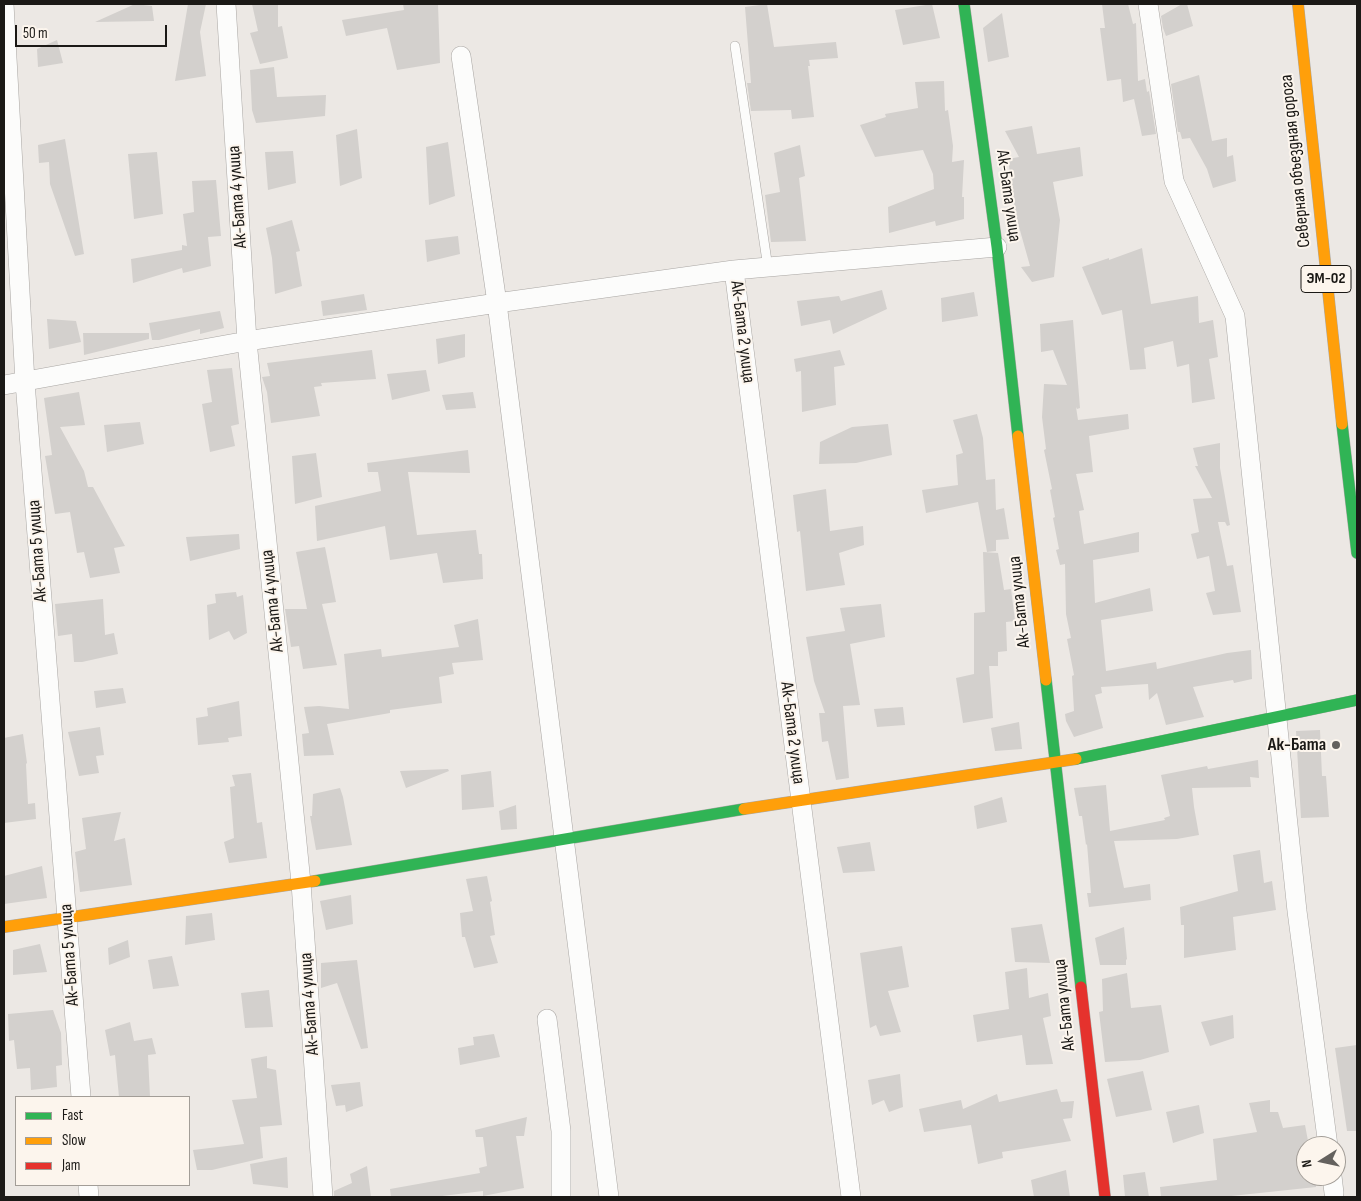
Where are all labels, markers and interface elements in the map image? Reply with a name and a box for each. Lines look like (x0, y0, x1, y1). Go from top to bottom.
scale bar (18, 15, 170, 47)
text: 50 m (23, 24, 48, 43)
street label: Северная объездная дорога (1276, 73, 1316, 249)
street label: Ак-Бата 4 улица (224, 145, 252, 249)
street label: Ак-Бата улица (991, 149, 1025, 243)
road number: ЭМ-02 (1301, 266, 1351, 292)
street label: Ак-Бата 2 улица (725, 280, 759, 384)
street label: Ак-Бата 5 улица (24, 499, 52, 603)
street label: Ак-Бата 4 улица (257, 549, 289, 653)
street label: Ак-Бата улица (1004, 555, 1036, 649)
street label: Ак-Бата 2 улица (775, 681, 809, 785)
place label: Ак-Бата (1268, 734, 1326, 756)
marker: Ак-Бата (1330, 739, 1342, 751)
street label: Ак-Бата 5 улица (56, 903, 84, 1007)
street label: Ак-Бата 4 улица (296, 952, 324, 1056)
street label: Ак-Бата улица (1049, 958, 1081, 1052)
legend (15, 1096, 190, 1186)
text: Fast (62, 1106, 83, 1125)
text: Slow (62, 1131, 86, 1150)
north arrow (1296, 1136, 1346, 1186)
text: Jam (62, 1156, 80, 1175)
text: N (1298, 1158, 1316, 1169)

